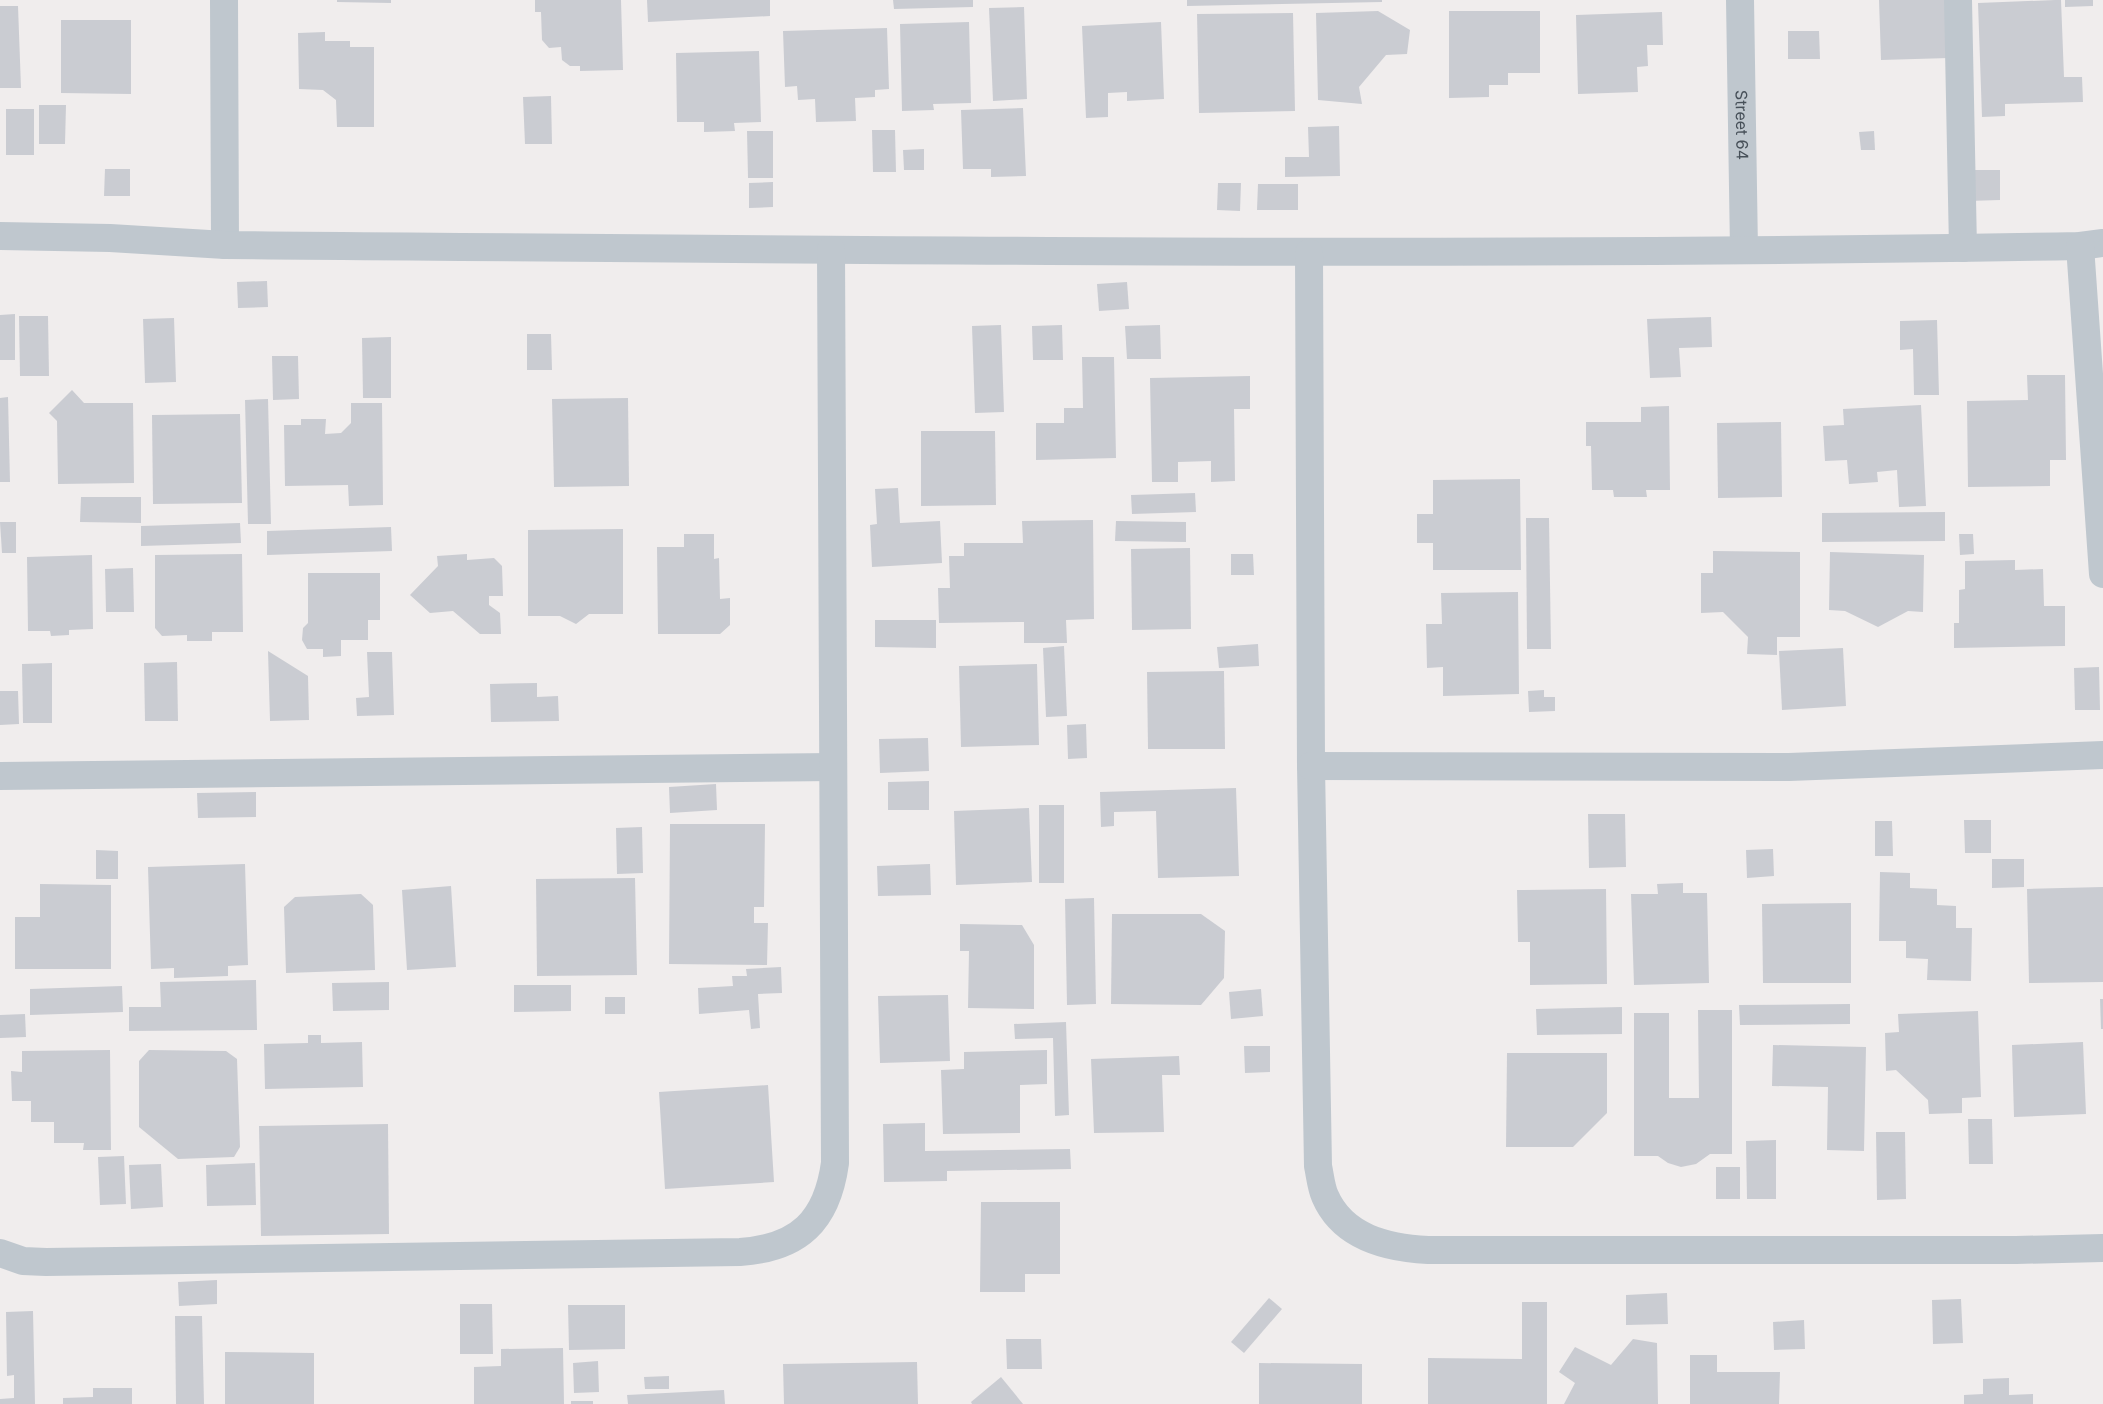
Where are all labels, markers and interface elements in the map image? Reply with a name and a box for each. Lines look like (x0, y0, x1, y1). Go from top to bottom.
street label: Street 64 (1731, 90, 1753, 160)

